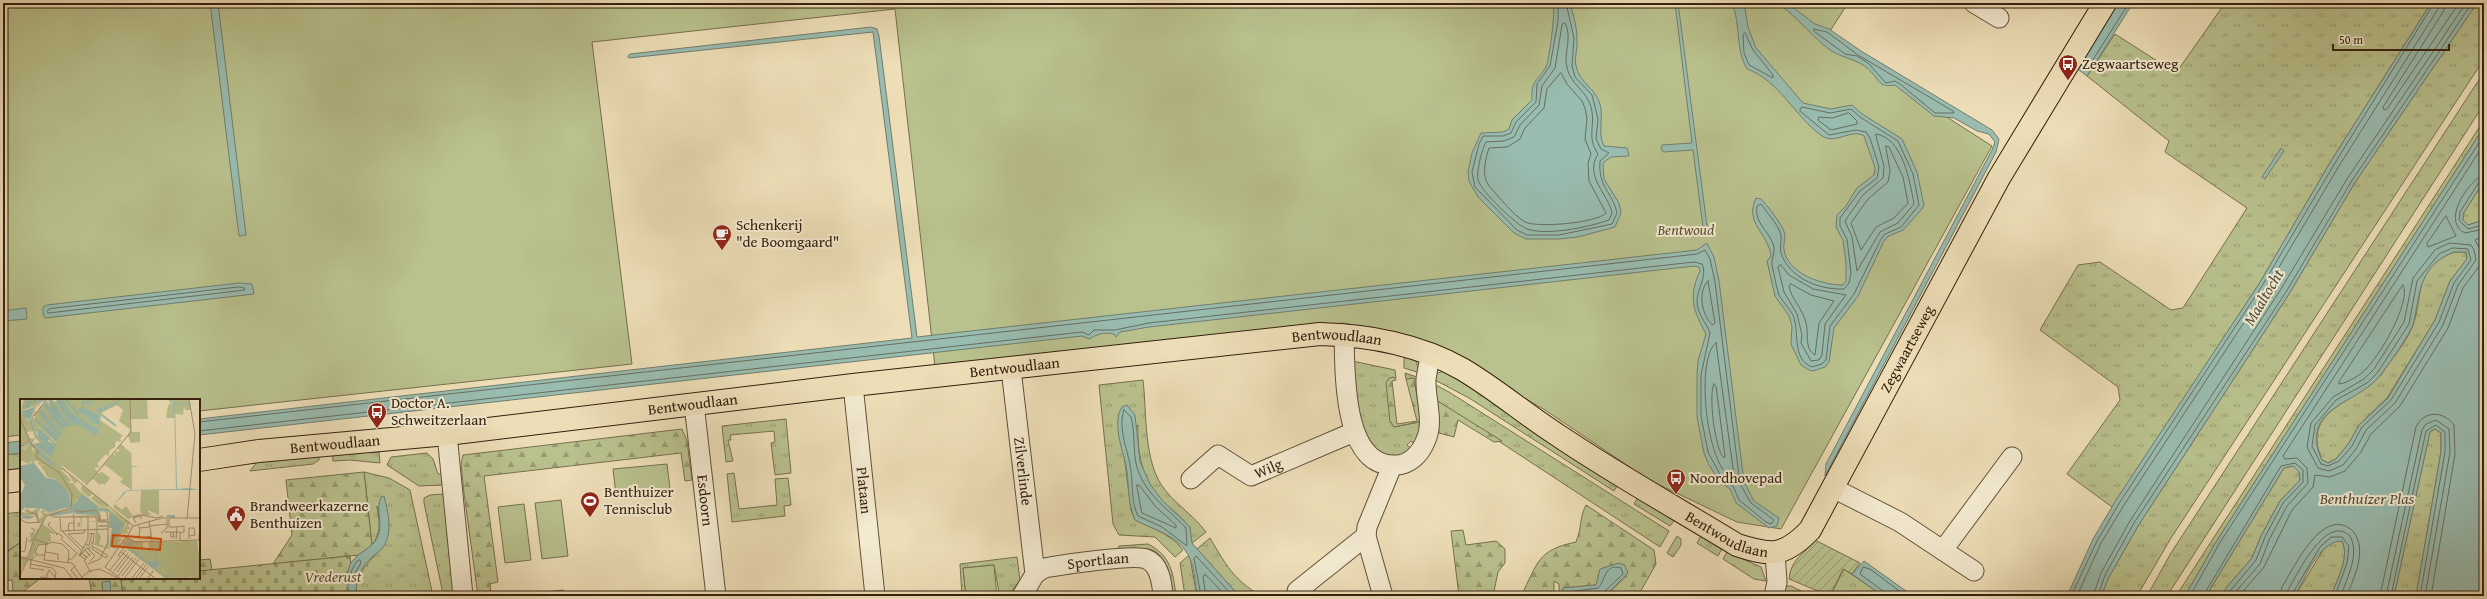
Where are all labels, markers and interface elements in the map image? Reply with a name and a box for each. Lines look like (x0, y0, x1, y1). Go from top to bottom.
scale bar (2333, 26, 2449, 52)
text: 50 m (2339, 31, 2363, 48)
bus stop icon: Zegwaartseweg (2057, 53, 2079, 81)
place label: Zegwaartseweg (2082, 53, 2179, 74)
place label: Schenkerij "de Boomgaard" (736, 214, 839, 252)
park label: Bentwoud (1656, 219, 1715, 240)
cafe icon: Schenkerij "de Boomgaard" (711, 223, 733, 251)
water label: Maaltocht (2237, 263, 2290, 330)
street label: Zegwaartseweg (1875, 301, 1939, 396)
street label: Bentwoudlaan (1291, 323, 1384, 350)
street label: Bentwoudlaan (969, 351, 1061, 382)
street label: Bentwoudlaan (647, 388, 739, 420)
place label: Doctor A. Schweitzerlaan (391, 392, 487, 430)
inset map (20, 399, 200, 579)
bus stop icon: Doctor A. Schweitzerlaan (366, 401, 388, 429)
street label: Bentwoudlaan (289, 429, 381, 458)
street label: Zilverlinde (1009, 436, 1038, 507)
street label: Wilg (1251, 453, 1286, 483)
street label: Plataan (852, 466, 877, 516)
bus stop icon: Noordhovepad (1665, 467, 1687, 495)
place label: Noordhovepad (1690, 467, 1782, 488)
street label: Esdoorn (692, 474, 719, 528)
place label: Benthuizer Tennisclub (604, 481, 674, 519)
water label: Benthuizer Plas (2319, 486, 2415, 510)
sports icon: Benthuizer Tennisclub (579, 490, 601, 518)
place label: Brandweerkazerne Benthuizen (250, 495, 369, 533)
public building icon: Brandweerkazerne Benthuizen (225, 504, 247, 532)
street label: Bentwoudlaan (1682, 505, 1770, 562)
street label: Sportlaan (1066, 547, 1130, 574)
park label: Vrederust (305, 566, 362, 587)

